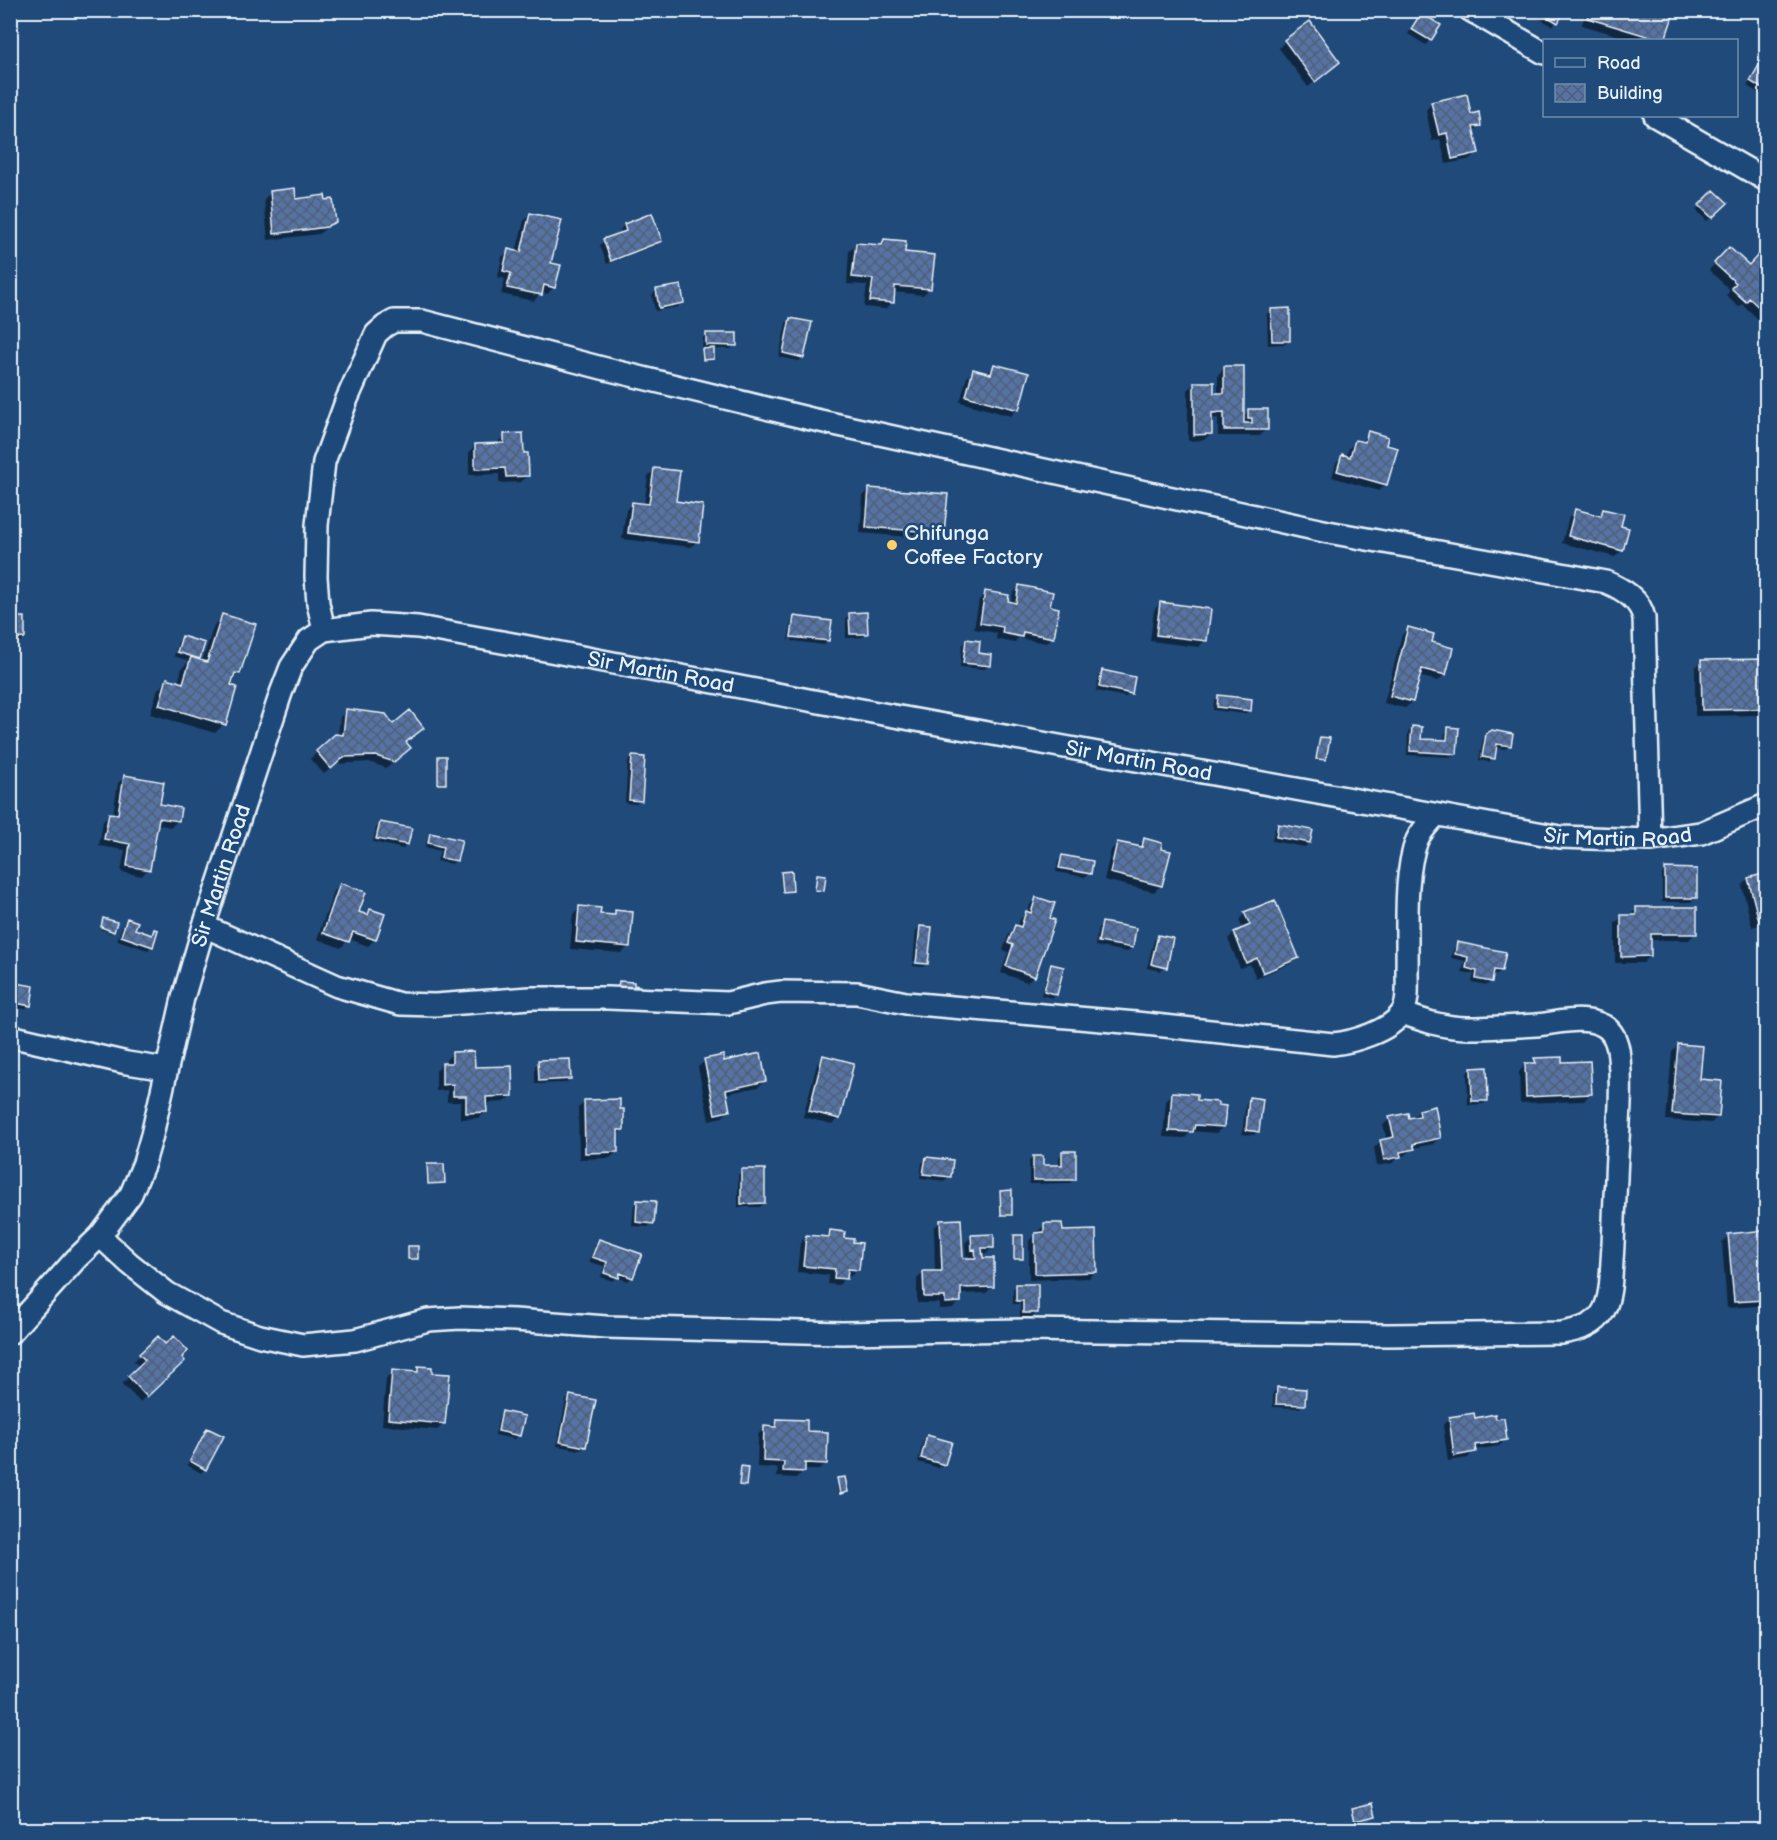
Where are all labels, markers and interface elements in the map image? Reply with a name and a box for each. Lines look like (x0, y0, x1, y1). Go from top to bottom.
legend (1543, 39, 1738, 117)
text: Road (1597, 53, 1641, 74)
text: Building (1597, 83, 1663, 104)
place label: Chifunga Coffee Factory (904, 521, 1043, 570)
marker: Chifunga Coffee Factory (885, 538, 899, 552)
street label: Sir Martin Road (586, 646, 736, 698)
street label: Sir Martin Road (1063, 735, 1214, 786)
street label: Sir Martin Road (186, 801, 256, 950)
street label: Sir Martin Road (1542, 822, 1693, 853)

